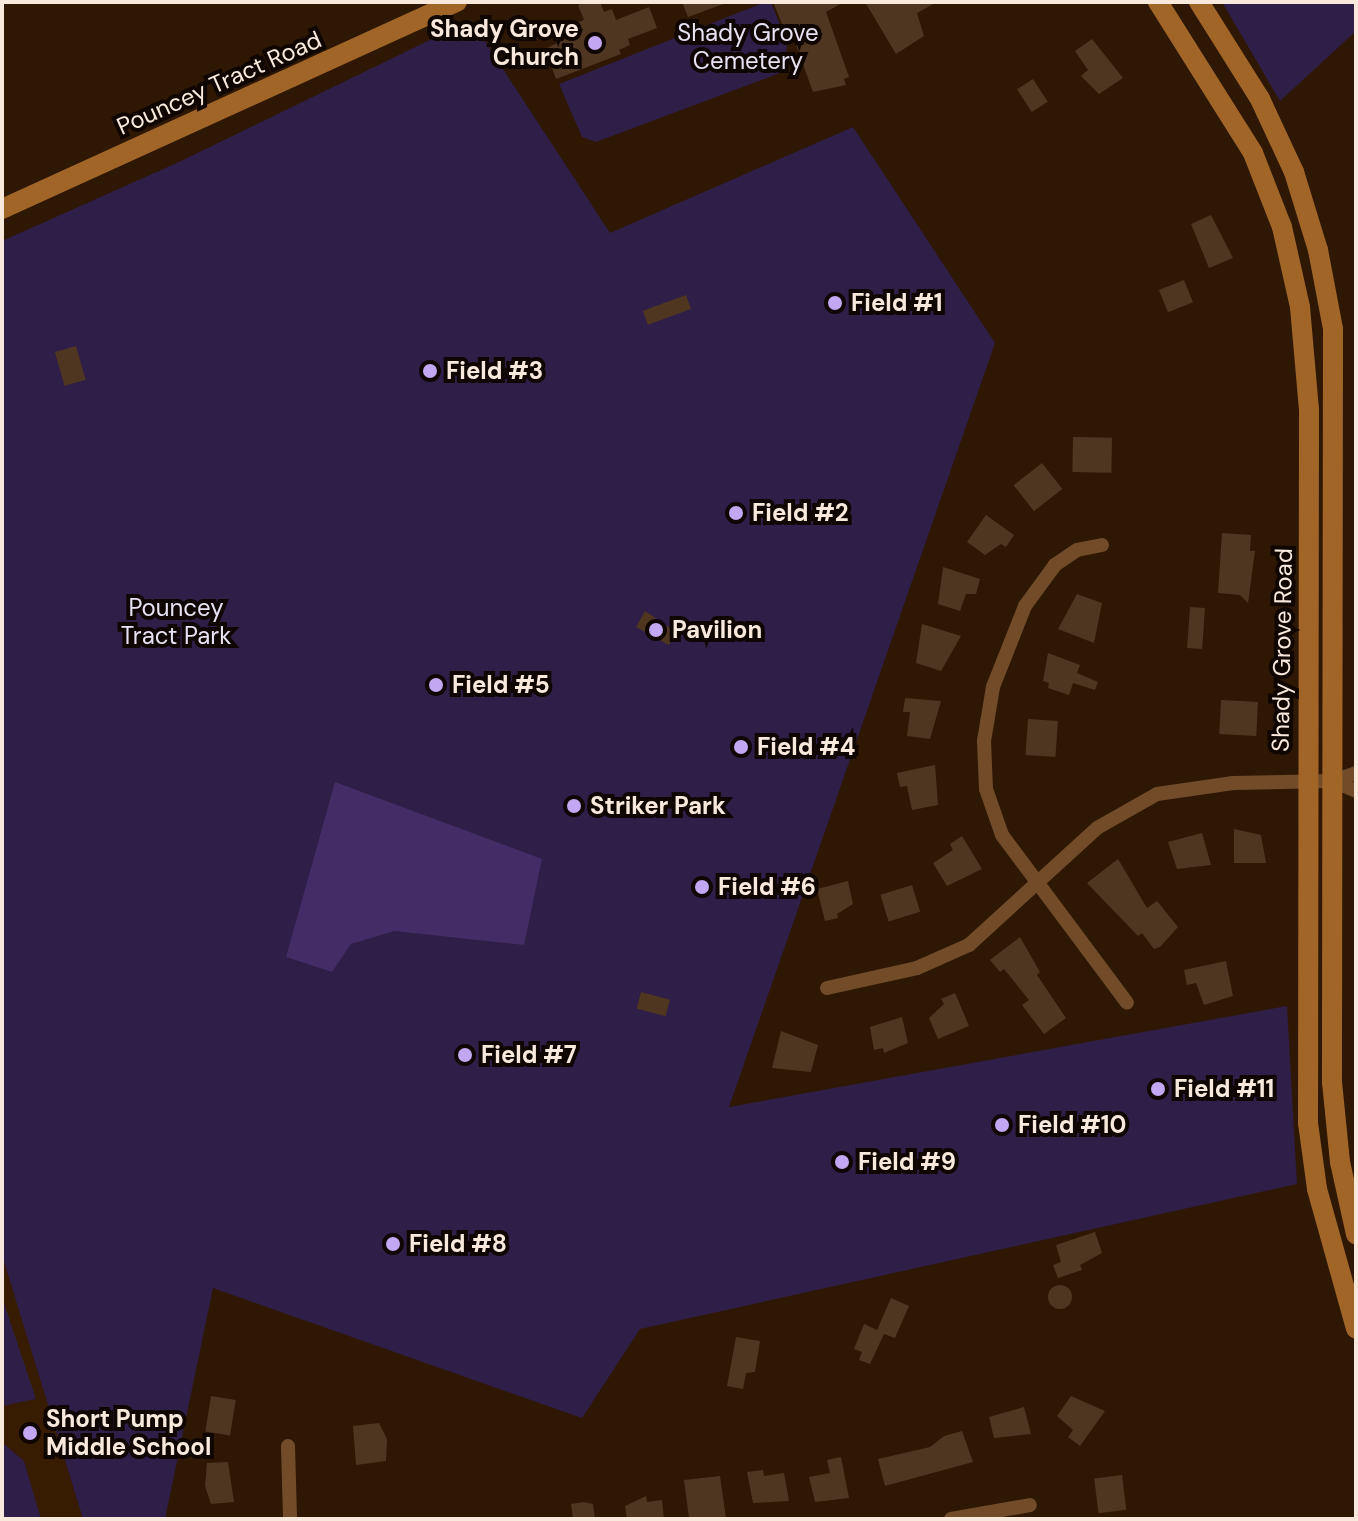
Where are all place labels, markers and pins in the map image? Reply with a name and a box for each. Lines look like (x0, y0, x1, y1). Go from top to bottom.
place label: Shady Grove Church (430, 15, 579, 71)
marker: Shady Grove Church (586, 34, 604, 52)
place label: Field #1 (851, 289, 942, 317)
marker: Field #1 (826, 294, 844, 312)
place label: Field #3 (446, 357, 543, 385)
marker: Field #3 (421, 362, 439, 380)
place label: Field #2 (752, 499, 849, 527)
marker: Field #2 (727, 504, 745, 522)
place label: Pavilion (672, 616, 762, 644)
marker: Pavilion (647, 621, 665, 639)
place label: Field #5 (452, 671, 550, 699)
marker: Field #5 (427, 676, 445, 694)
place label: Field #4 (757, 733, 855, 761)
marker: Field #4 (732, 738, 750, 756)
place label: Striker Park (590, 792, 726, 820)
marker: Striker Park (565, 797, 583, 815)
place label: Field #6 (718, 873, 816, 901)
marker: Field #6 (693, 878, 711, 896)
place label: Field #7 (481, 1041, 577, 1069)
marker: Field #7 (456, 1046, 474, 1064)
place label: Field #11 (1174, 1075, 1274, 1103)
marker: Field #11 (1149, 1080, 1167, 1098)
place label: Field #10 (1018, 1111, 1126, 1139)
marker: Field #10 (993, 1116, 1011, 1134)
place label: Field #9 (858, 1148, 956, 1176)
marker: Field #9 (833, 1153, 851, 1171)
place label: Field #8 (409, 1230, 507, 1258)
marker: Field #8 (384, 1235, 402, 1253)
place label: Short Pump Middle School (46, 1405, 211, 1461)
marker: Short Pump Middle School (21, 1424, 39, 1442)

